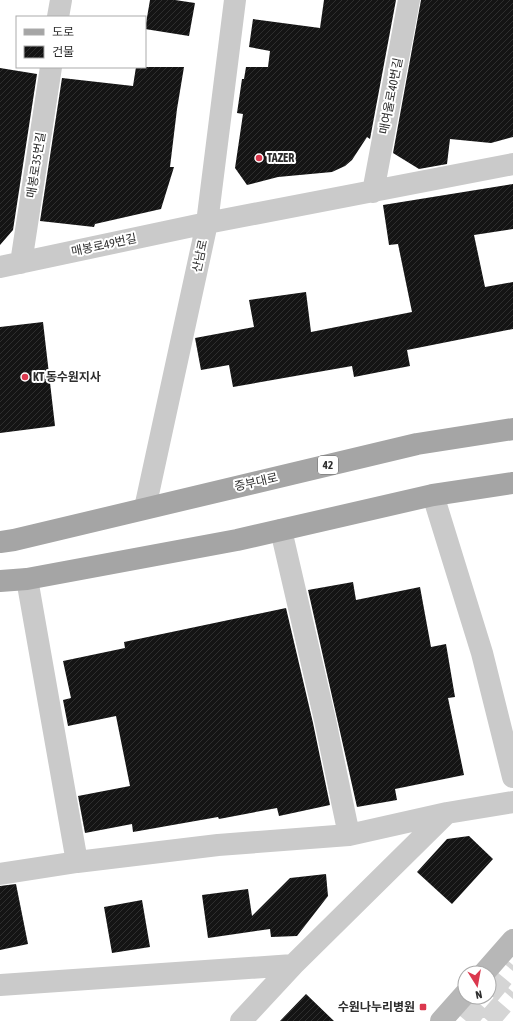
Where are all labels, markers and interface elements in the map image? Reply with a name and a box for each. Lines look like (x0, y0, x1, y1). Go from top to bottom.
legend (16, 16, 146, 68)
text: 도로 (52, 25, 74, 39)
text: 건물 (52, 45, 74, 59)
street label: 매여울로40번길 (377, 57, 405, 135)
street label: 매봉로35번길 (24, 131, 48, 199)
place label: TAZER (267, 151, 294, 165)
marker: TAZER (254, 153, 264, 163)
street label: 매봉로49번길 (70, 231, 138, 259)
street label: 산남로 (190, 238, 210, 274)
place label: KT 동수원지사 (33, 370, 101, 384)
marker: KT 동수원지사 (20, 372, 30, 382)
road number: 42 (318, 456, 338, 474)
street label: 중부대로 (233, 470, 279, 494)
north arrow (457, 965, 497, 1005)
text: N (475, 988, 483, 1001)
place label: 수원나누리병원 (338, 1000, 415, 1014)
marker: 수원나누리병원 (418, 1002, 428, 1012)

